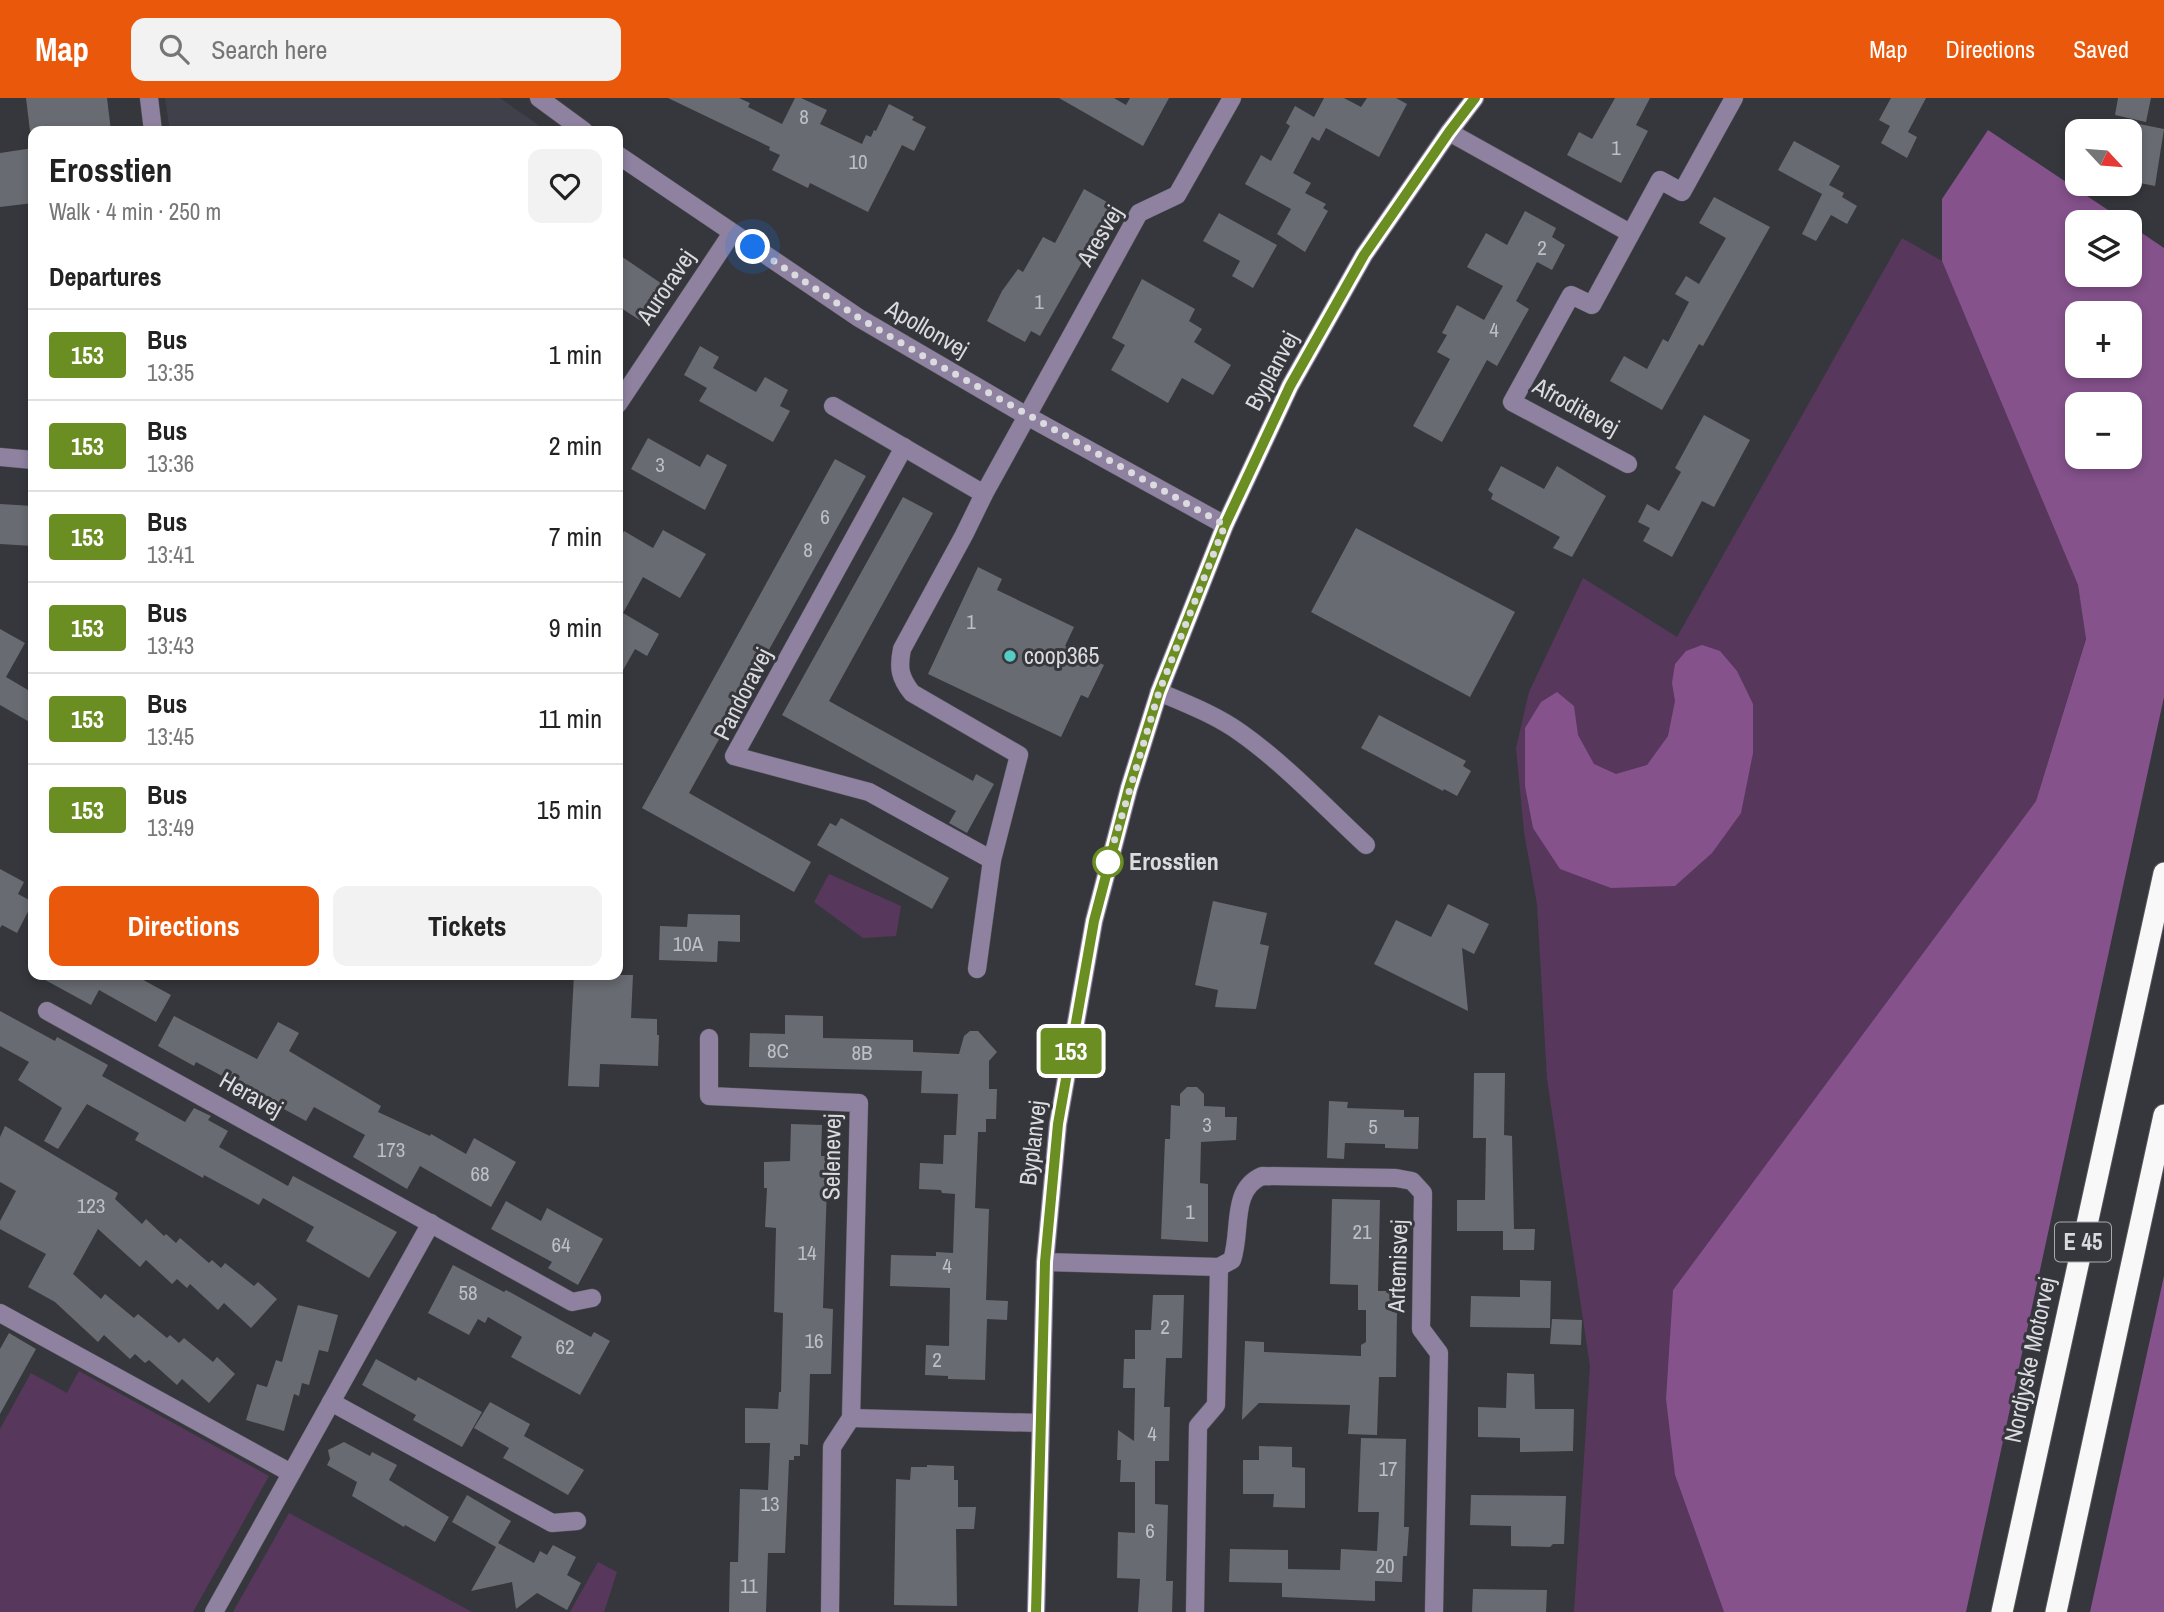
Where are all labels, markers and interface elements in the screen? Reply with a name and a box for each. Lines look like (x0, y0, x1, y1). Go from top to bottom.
search box (131, 18, 621, 81)
text: Map (35, 27, 89, 71)
icon: search (155, 30, 193, 68)
text: Search here (211, 32, 327, 67)
text: Map (1869, 33, 1907, 65)
text: Directions (1945, 33, 2035, 65)
text: Saved (2073, 33, 2129, 65)
house number: 8 (799, 102, 809, 131)
north arrow (2065, 119, 2142, 196)
map controls (2065, 119, 2142, 469)
house number: 1 (1611, 133, 1621, 162)
house number: 10 (848, 147, 868, 176)
text: Erosstien (49, 148, 172, 192)
button: heart (528, 149, 602, 223)
text: Walk · 4 min · 250 m (49, 196, 221, 227)
street label: Aresvej (1068, 199, 1130, 273)
button: layers (2065, 210, 2142, 287)
your location (735, 229, 770, 264)
house number: 2 (1537, 233, 1547, 262)
street label: Auroravej (628, 243, 702, 331)
text: Departures (49, 259, 162, 294)
house number: 1 (1034, 287, 1044, 316)
street label: Apollonvej (879, 291, 975, 365)
button: + (2065, 301, 2142, 378)
house number: 4 (1489, 315, 1499, 344)
text: Bus (147, 322, 187, 357)
street label: Byplanvej (1237, 325, 1305, 416)
text: 1 min (549, 337, 602, 372)
text: 153 (71, 339, 104, 371)
text: 13:35 (147, 357, 194, 388)
street label: Afroditevej (1527, 369, 1625, 443)
button: − (2065, 392, 2142, 469)
text: Bus (147, 413, 187, 448)
text: 2 min (549, 428, 602, 463)
text: 153 (71, 430, 104, 462)
text: 13:36 (147, 448, 194, 479)
house number: 3 (655, 450, 665, 479)
house number: 6 (820, 502, 830, 531)
text: Bus (147, 504, 187, 539)
text: 7 min (549, 519, 602, 554)
text: 153 (71, 521, 104, 553)
house number: 8 (803, 535, 813, 564)
text: 13:41 (147, 539, 194, 570)
text: Bus (147, 595, 187, 630)
house number: 1 (966, 607, 976, 636)
text: 9 min (549, 610, 602, 645)
text: 153 (71, 612, 104, 644)
text: 13:43 (147, 630, 194, 661)
place label: coop365 (1024, 639, 1100, 671)
street label: Pandoravej (705, 642, 779, 745)
marker: coop365 (1002, 648, 1018, 664)
text: Bus (147, 686, 187, 721)
text: 11 min (538, 701, 602, 736)
text: 153 (71, 703, 104, 735)
text: 13:45 (147, 721, 194, 752)
text: Bus (147, 777, 187, 812)
text: 15 min (537, 792, 602, 827)
text: 153 (71, 794, 104, 826)
text: 13:49 (147, 812, 194, 843)
place label: Erosstien (1129, 845, 1219, 877)
marker: Erosstien (1093, 847, 1123, 877)
button: Directions (49, 886, 319, 966)
button: Tickets (333, 886, 602, 966)
house number: 10A (673, 929, 704, 958)
line badge: 153 (1031, 1028, 1111, 1074)
text: 153 (1055, 1035, 1087, 1067)
house number: 8C (767, 1036, 789, 1065)
house number: 8B (851, 1038, 873, 1067)
street label: Heravej (214, 1064, 289, 1125)
street label: Byplanvej (1011, 1099, 1053, 1187)
house number: 3 (1202, 1110, 1212, 1139)
house number: 5 (1368, 1112, 1378, 1141)
street label: Selenevej (814, 1113, 848, 1200)
house number: 173 (377, 1135, 405, 1164)
house number: 68 (470, 1159, 490, 1188)
house number: 123 (77, 1191, 105, 1220)
house number: 1 (1185, 1197, 1195, 1226)
house number: 21 (1352, 1217, 1372, 1246)
street label: Artemisvej (1379, 1219, 1415, 1314)
road number: E 45 (2055, 1222, 2111, 1261)
house number: 64 (551, 1230, 571, 1259)
house number: 14 (797, 1238, 817, 1267)
house number: 4 (942, 1251, 952, 1280)
street label: Nordjyske Motorvej (1996, 1274, 2062, 1445)
house number: 58 (458, 1278, 478, 1307)
house number: 2 (1160, 1312, 1170, 1341)
house number: 16 (804, 1326, 824, 1355)
house number: 62 (555, 1332, 575, 1361)
house number: 2 (932, 1345, 942, 1374)
house number: 4 (1147, 1419, 1157, 1448)
house number: 17 (1378, 1454, 1398, 1483)
house number: 13 (760, 1489, 780, 1518)
house number: 6 (1145, 1516, 1155, 1545)
house number: 20 (1375, 1551, 1395, 1580)
house number: 11 (740, 1571, 758, 1600)

